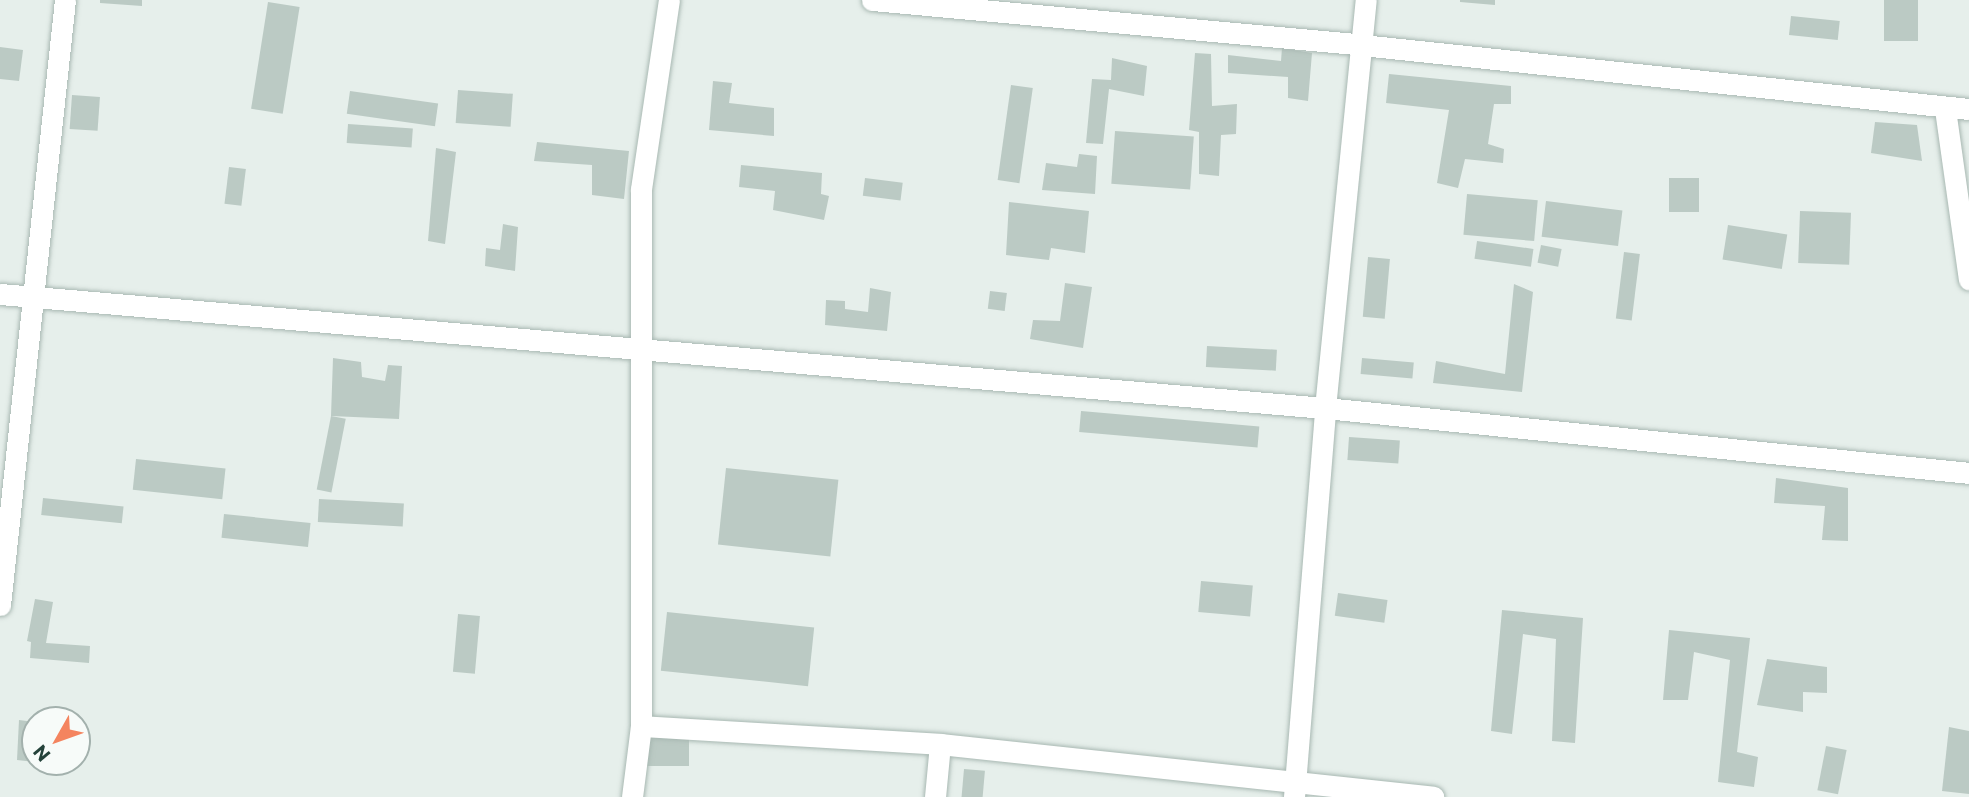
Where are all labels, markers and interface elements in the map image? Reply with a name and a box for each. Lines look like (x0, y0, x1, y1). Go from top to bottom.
north arrow (21, 706, 91, 776)
text: N (28, 741, 54, 766)

